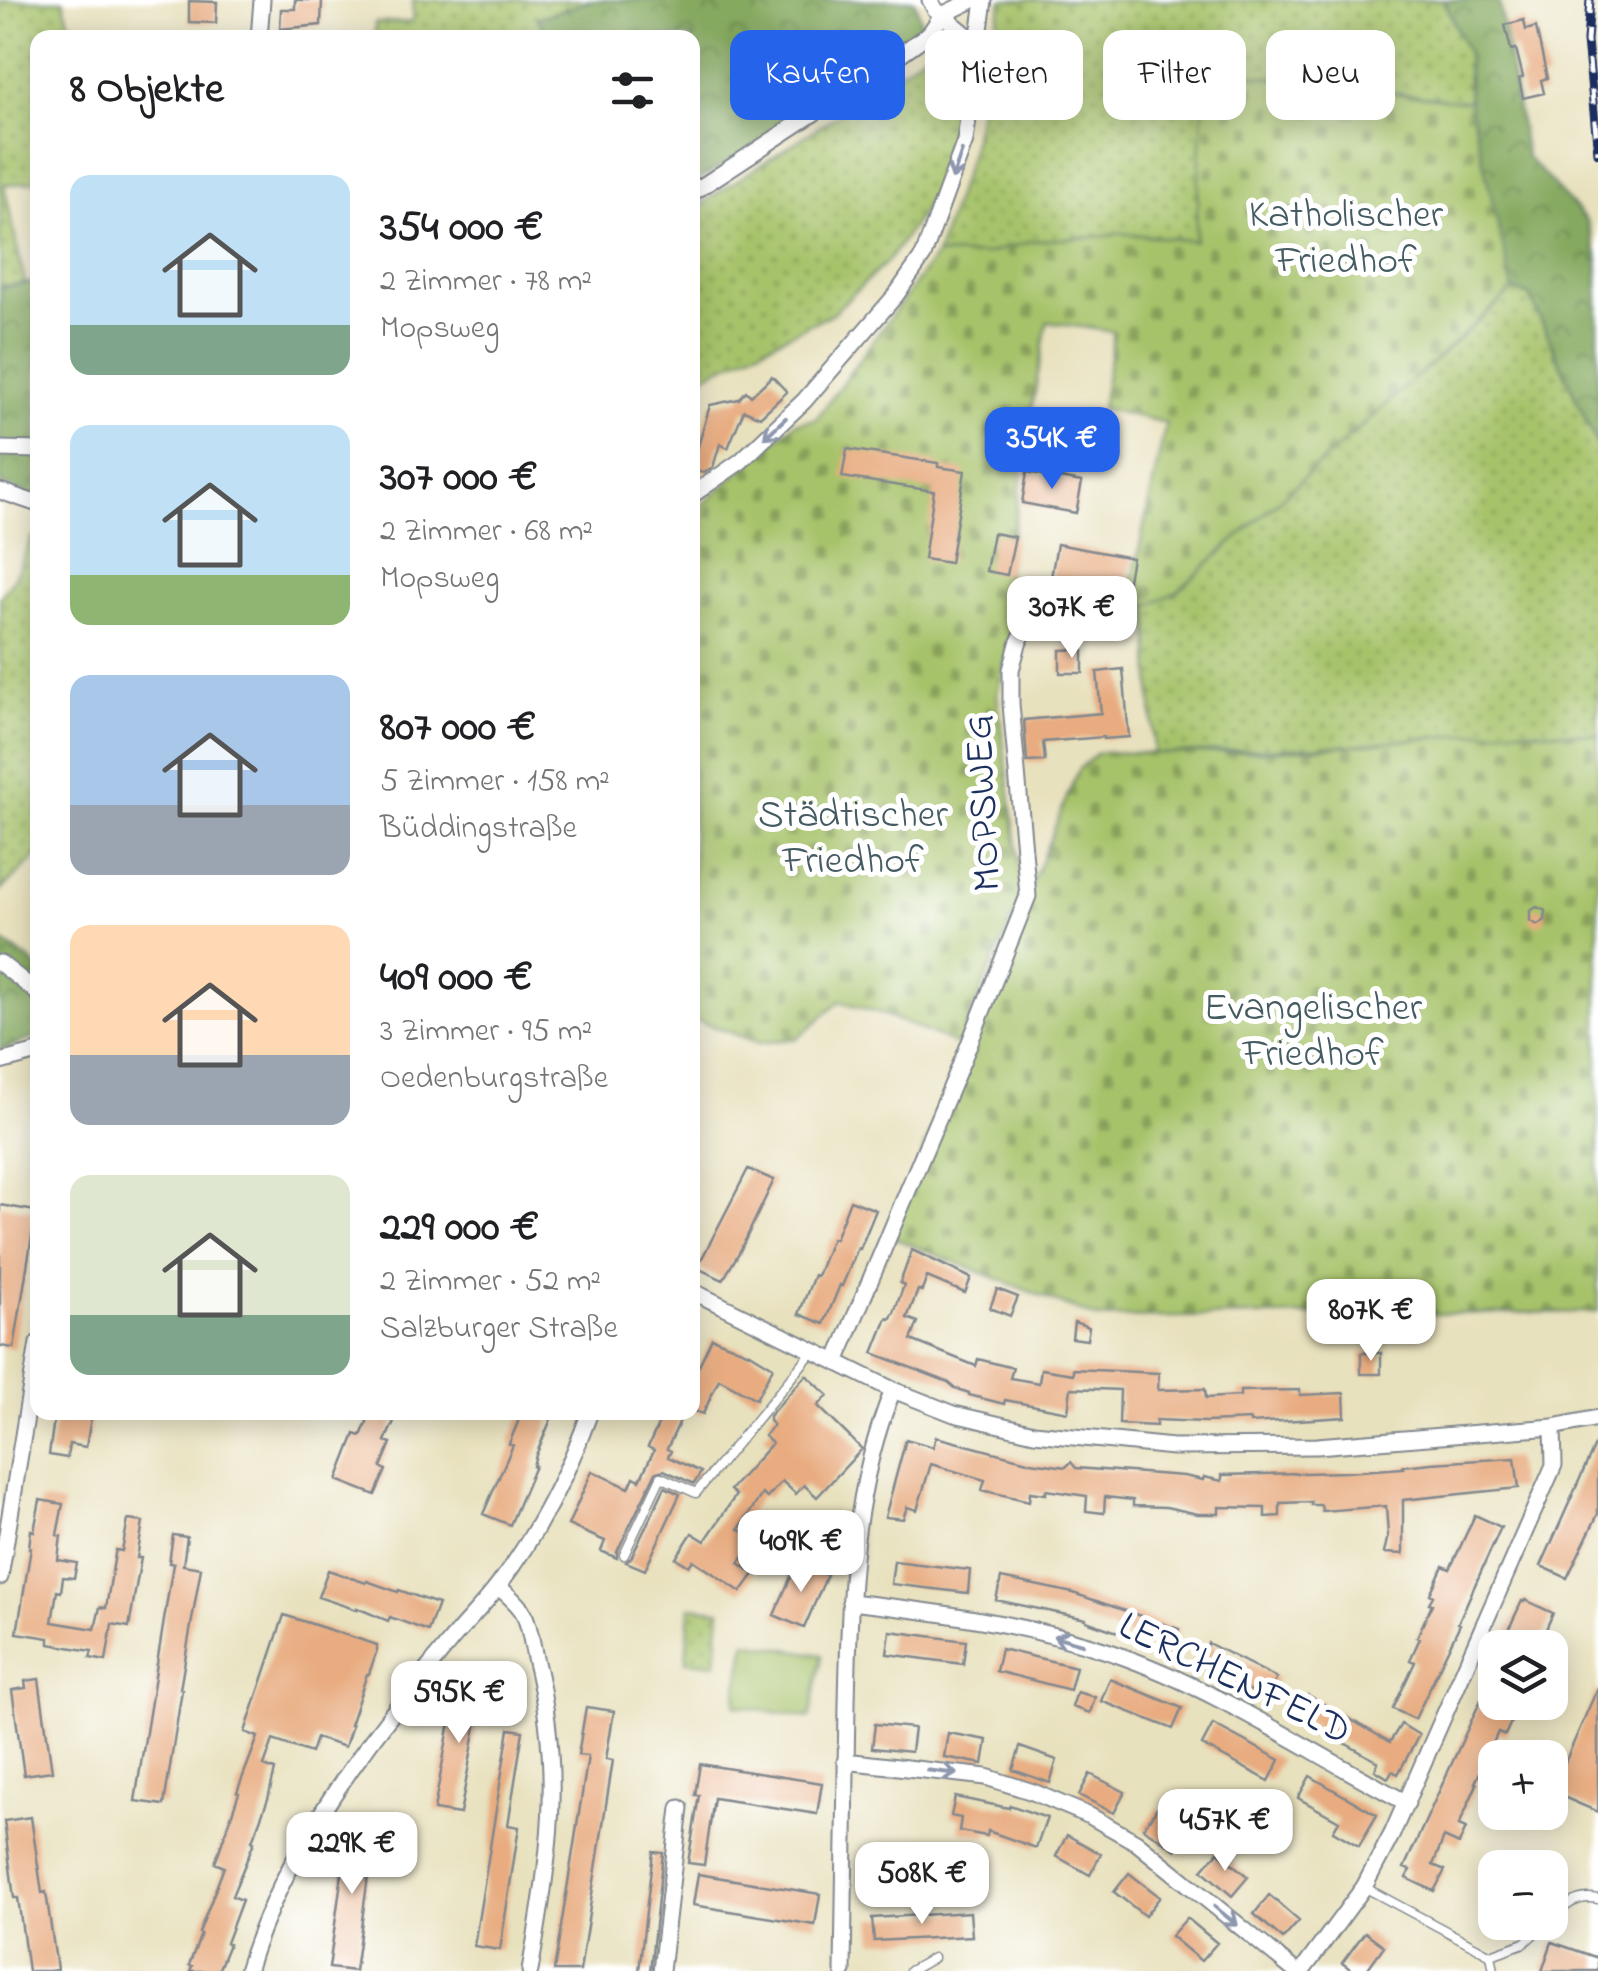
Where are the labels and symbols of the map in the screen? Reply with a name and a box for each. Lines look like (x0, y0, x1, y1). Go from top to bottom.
one-way arrow (947, 148, 965, 179)
park label: Katholischer Friedhof (1249, 187, 1444, 292)
pin: 354K € (971, 407, 1133, 492)
one-way arrow (763, 416, 787, 440)
pin: 307K € (991, 576, 1153, 661)
street label: MOPSWEG (951, 713, 1019, 893)
park label: Städtischer Friedhof (758, 787, 949, 892)
park label: Evangelischer Friedhof (1204, 980, 1423, 1085)
pin: 807K € (1290, 1279, 1452, 1364)
pin: 409K € (720, 1510, 882, 1595)
street label: LERCHENFELD (1108, 1598, 1360, 1762)
one-way arrow (1053, 1629, 1084, 1648)
pin: 595K € (378, 1661, 540, 1746)
one-way arrow (925, 1763, 958, 1781)
pin: 457K € (1144, 1789, 1306, 1874)
pin: 229K € (271, 1812, 433, 1897)
pin: 508K € (841, 1842, 1003, 1927)
one-way arrow (1213, 1905, 1239, 1927)

